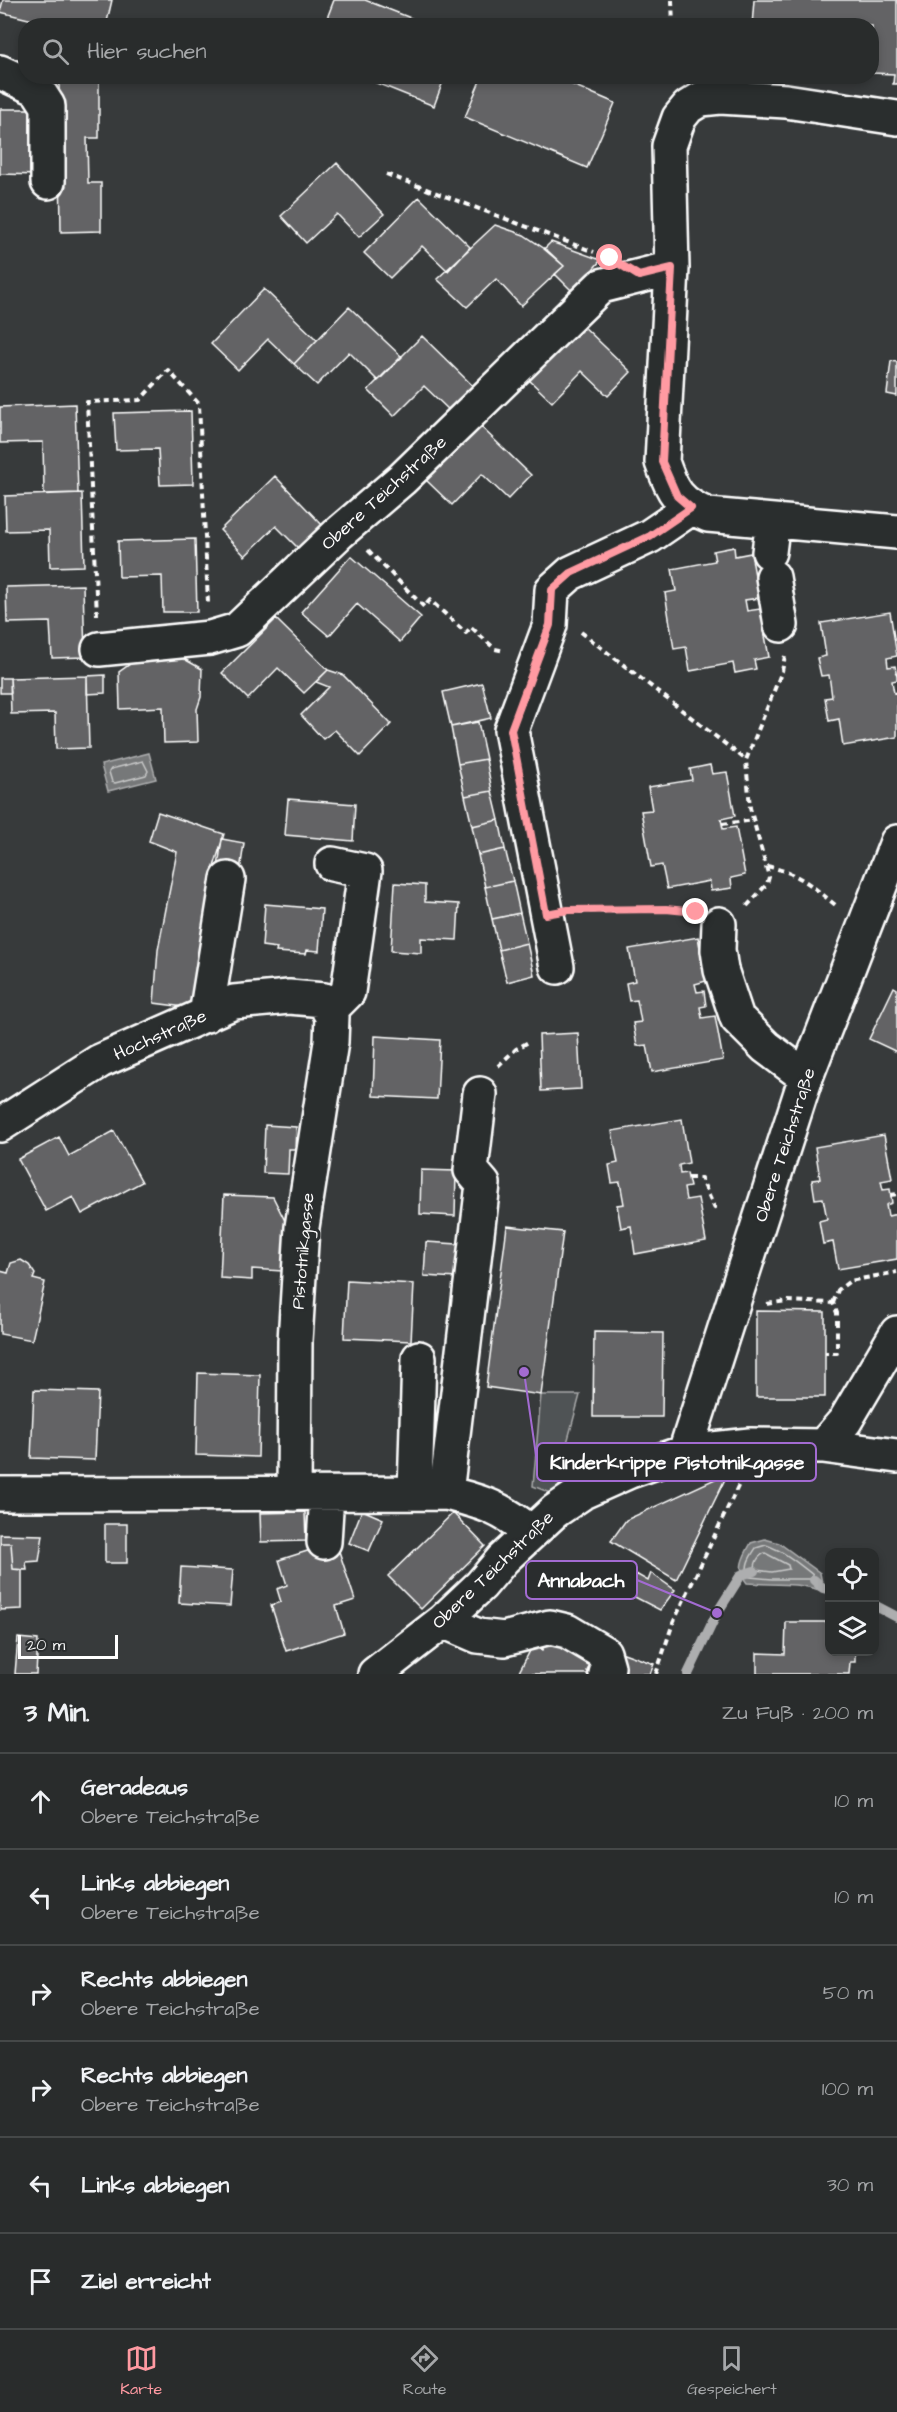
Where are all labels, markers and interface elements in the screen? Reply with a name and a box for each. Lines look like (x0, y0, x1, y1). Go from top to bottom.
search box (18, 18, 879, 84)
icon: search (39, 35, 72, 68)
text: Hier suchen (87, 36, 206, 67)
route start (596, 244, 622, 270)
street label: Obere Teichstraße (316, 430, 452, 556)
route end (682, 898, 708, 924)
street label: Hochstraße (110, 1003, 211, 1067)
street label: Obere Teichstraße (748, 1064, 822, 1225)
street label: Pistotnikgasse (285, 1191, 322, 1310)
callout: Kinderkrippe Pistotnikgasse (537, 1443, 816, 1481)
text: Kinderkrippe Pistotnikgasse (550, 1449, 804, 1478)
street label: Obere Teichstraße (427, 1505, 560, 1635)
map controls (825, 1548, 879, 1656)
button: locate (825, 1548, 879, 1602)
callout: Annabach (526, 1561, 637, 1599)
text: Annabach (538, 1567, 626, 1595)
button: layers (825, 1602, 879, 1656)
scale bar (18, 1632, 118, 1660)
text: 20 m (27, 1634, 65, 1656)
text: 3 Min. (24, 1695, 90, 1731)
text: Zu Fuß · 200 m (722, 1699, 873, 1727)
text: Geradeaus (81, 1772, 188, 1803)
icon: ahead (24, 1785, 57, 1818)
text: 10 m (834, 1787, 873, 1815)
text: Obere Teichstraße (81, 1803, 260, 1831)
text: Links abbiegen (81, 1868, 229, 1899)
icon: left (24, 1881, 57, 1914)
text: 10 m (834, 1883, 873, 1911)
text: Obere Teichstraße (81, 1899, 260, 1927)
text: Rechts abbiegen (81, 1964, 248, 1995)
icon: right (24, 1977, 57, 2010)
text: 50 m (823, 1979, 873, 2007)
text: Obere Teichstraße (81, 1995, 260, 2023)
text: Rechts abbiegen (81, 2060, 248, 2091)
icon: right (24, 2073, 57, 2106)
text: 100 m (822, 2075, 873, 2103)
text: Obere Teichstraße (81, 2091, 260, 2119)
icon: left (24, 2169, 57, 2202)
text: Links abbiegen (81, 2170, 229, 2201)
text: 30 m (827, 2171, 873, 2199)
icon: arrive (24, 2265, 57, 2298)
text: Ziel erreicht (81, 2266, 211, 2297)
tab: Karte (120, 2342, 162, 2400)
tab: Route (403, 2342, 446, 2400)
tab: Gespeichert (687, 2342, 777, 2400)

